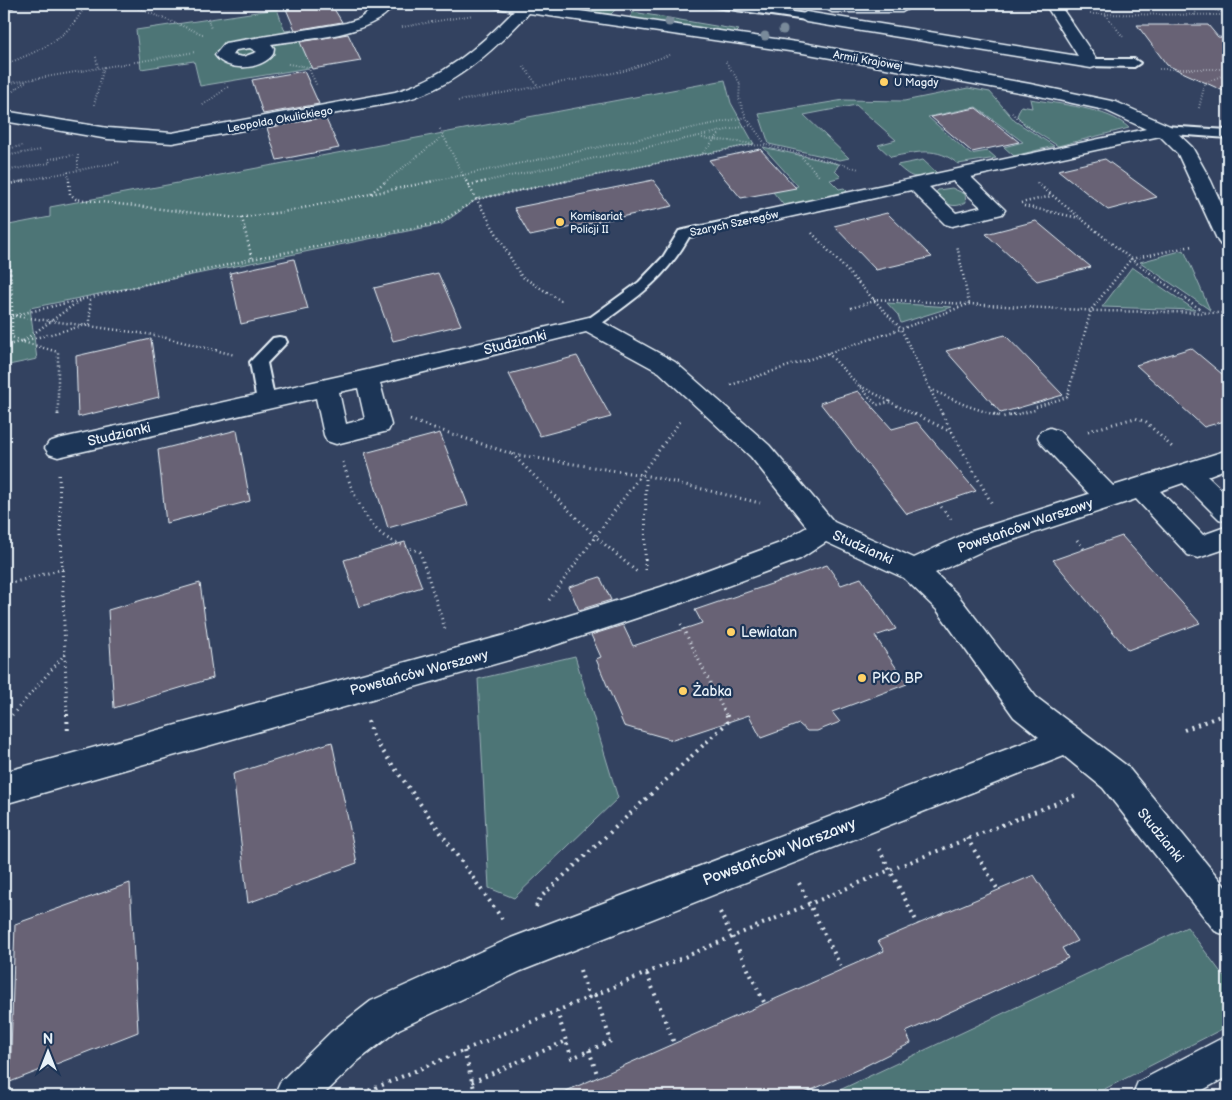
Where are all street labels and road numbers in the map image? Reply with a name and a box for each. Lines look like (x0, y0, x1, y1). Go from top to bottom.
street label: Armii Krajowej (832, 48, 904, 73)
street label: Leopolda Okulickiego (226, 104, 334, 135)
street label: Szarych Szeregów (689, 208, 780, 239)
street label: Studzianki (482, 326, 548, 359)
street label: Studzianki (86, 419, 152, 450)
street label: Powstańców Warszawy (955, 494, 1096, 557)
street label: Studzianki (830, 527, 896, 568)
street label: Powstańców Warszawy (348, 646, 491, 699)
street label: Studzianki (1134, 805, 1187, 866)
street label: Powstańców Warszawy (700, 814, 860, 890)

